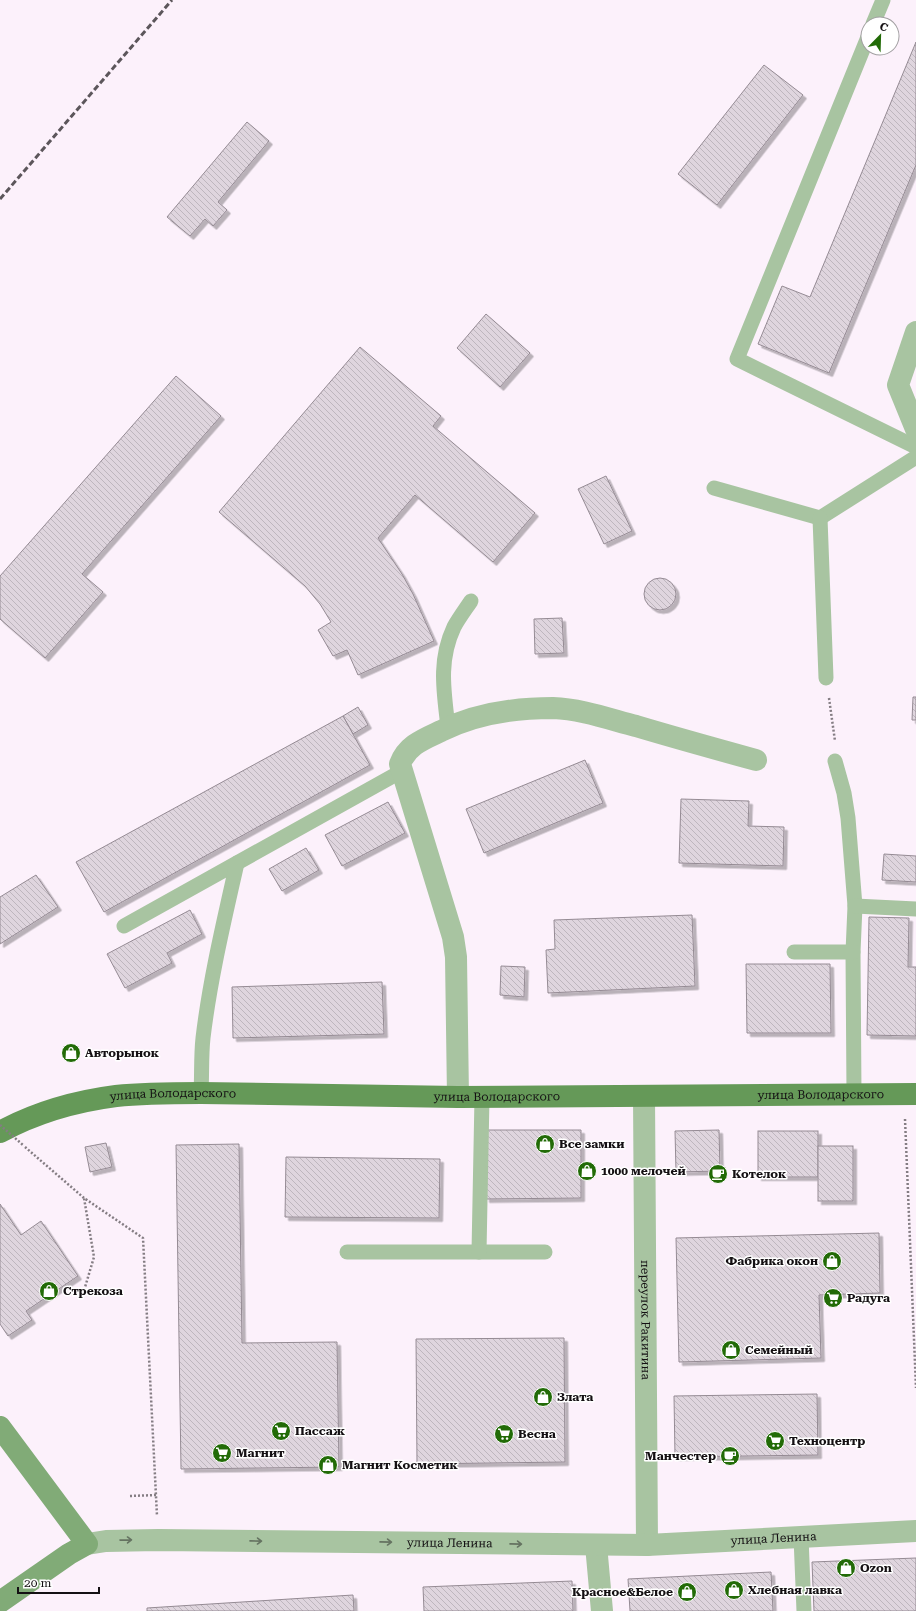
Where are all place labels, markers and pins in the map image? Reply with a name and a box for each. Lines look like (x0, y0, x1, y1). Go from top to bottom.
shop icon: Авторынок (60, 1042, 82, 1064)
place label: Авторынок (85, 1046, 160, 1060)
shop icon: Все замки (534, 1133, 556, 1155)
place label: Все замки (559, 1137, 625, 1151)
shop icon: 1000 мелочей (576, 1160, 598, 1182)
cafe icon: Котелок (707, 1163, 729, 1185)
place label: 1000 мелочей (601, 1164, 686, 1178)
place label: Котелок (732, 1167, 787, 1181)
shop icon: Фабрика окон (821, 1250, 843, 1272)
place label: Фабрика окон (726, 1254, 818, 1268)
shop icon: Стрекоза (38, 1280, 60, 1302)
place label: Стрекоза (63, 1284, 123, 1298)
supermarket icon: Радуга (822, 1287, 844, 1309)
place label: Радуга (847, 1291, 890, 1305)
shop icon: Семейный (720, 1339, 742, 1361)
place label: Семейный (745, 1343, 813, 1357)
shop icon: Злата (532, 1386, 554, 1408)
place label: Злата (557, 1390, 593, 1404)
supermarket icon: Пассаж (270, 1420, 292, 1442)
supermarket icon: Весна (493, 1423, 515, 1445)
place label: Пассаж (295, 1424, 346, 1438)
place label: Весна (518, 1427, 556, 1441)
supermarket icon: Техноцентр (764, 1430, 786, 1452)
place label: Техноцентр (789, 1434, 865, 1448)
supermarket icon: Магнит (211, 1442, 233, 1464)
cafe icon: Манчестер (719, 1445, 741, 1467)
place label: Магнит (236, 1446, 284, 1460)
place label: Манчестер (645, 1449, 716, 1463)
shop icon: Магнит Косметик (317, 1454, 339, 1476)
place label: Магнит Косметик (342, 1458, 458, 1472)
shop icon: Ozon (835, 1557, 857, 1579)
place label: Ozon (860, 1561, 892, 1575)
shop icon: Хлебная лавка (723, 1579, 745, 1601)
shop icon: Красное&Белое (676, 1581, 698, 1603)
place label: Хлебная лавка (748, 1583, 842, 1597)
place label: Красное&Белое (572, 1585, 673, 1599)

